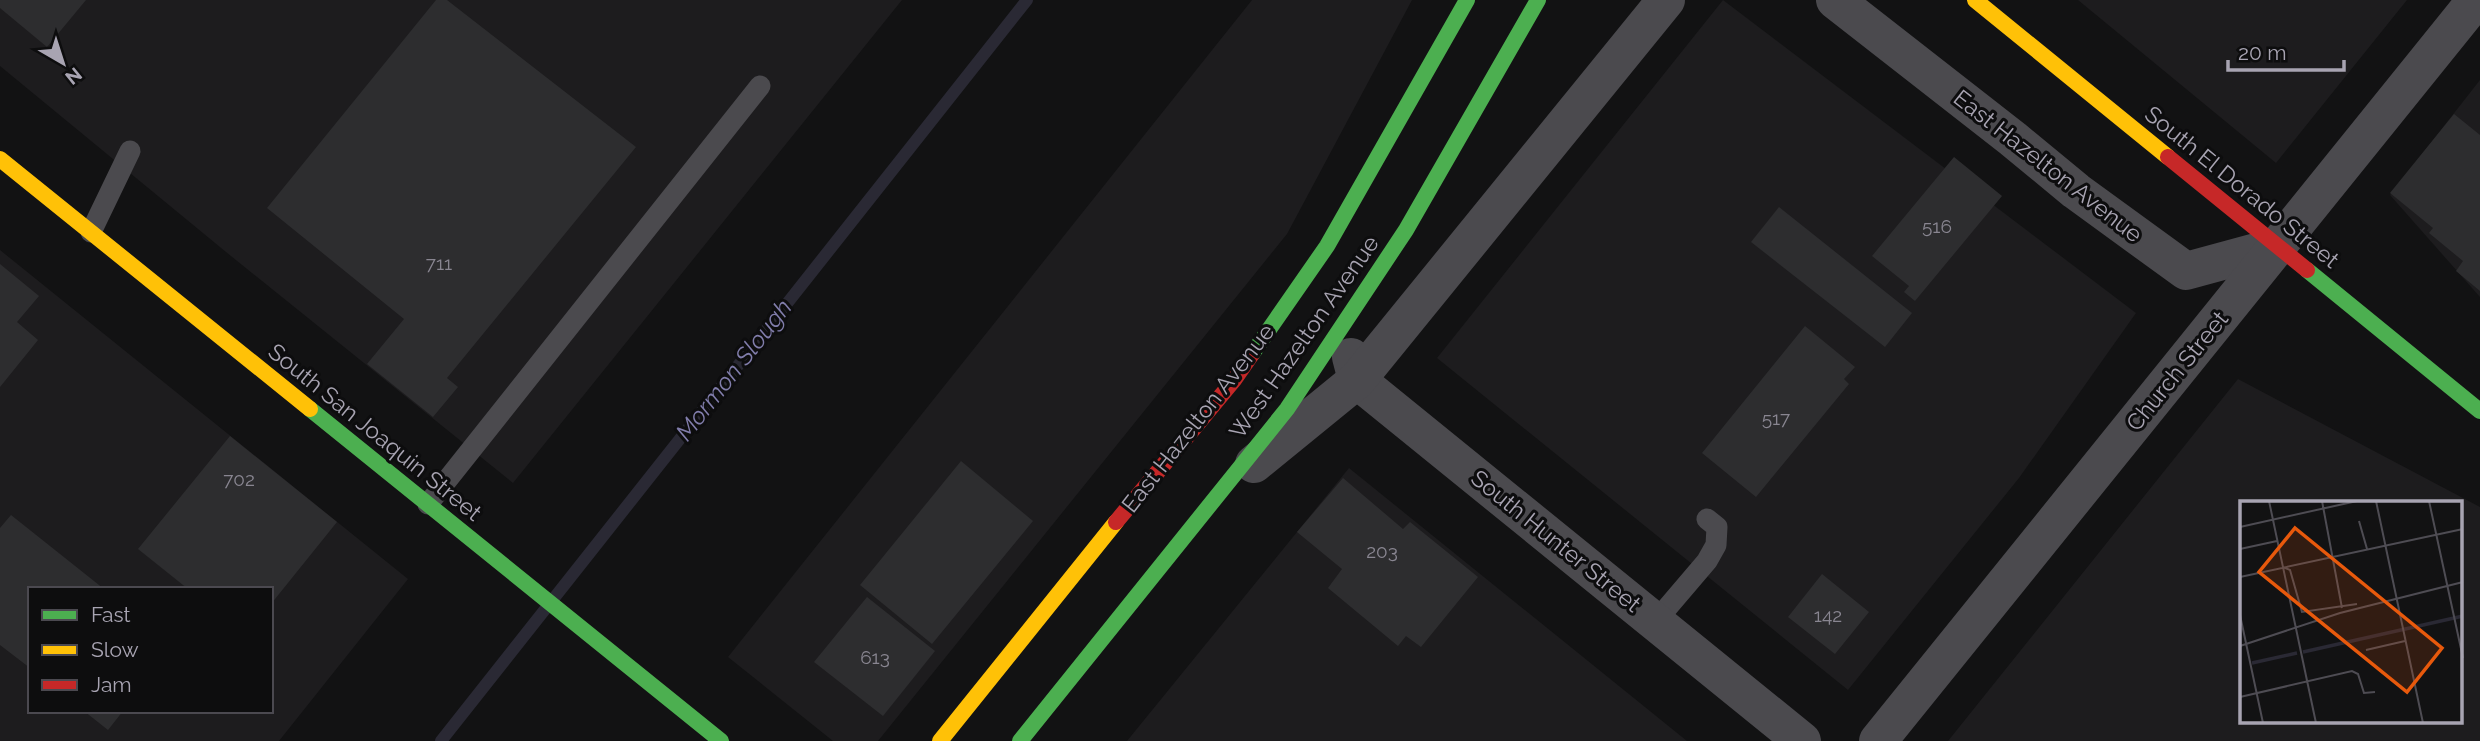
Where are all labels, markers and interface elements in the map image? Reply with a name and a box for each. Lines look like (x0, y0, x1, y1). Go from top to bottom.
north arrow (28, 28, 98, 98)
scale bar (2228, 28, 2344, 72)
text: 20 m (2238, 40, 2286, 65)
text: N (61, 63, 86, 89)
street label: East Hazelton Avenue (1949, 84, 2148, 248)
street label: South El Dorado Street (2140, 100, 2345, 273)
house number: 516 (1922, 215, 1952, 237)
street label: West Hazelton Avenue (1223, 230, 1384, 443)
house number: 711 (426, 252, 452, 274)
water label: Mormon Slough (669, 293, 798, 446)
street label: Church Street (2120, 305, 2233, 436)
street label: East Hazelton Avenue (1116, 318, 1280, 517)
street label: South San Joaquin Street (263, 337, 488, 526)
house number: 517 (1762, 407, 1790, 429)
street label: South Hunter Street (1466, 464, 1647, 617)
house number: 702 (223, 468, 255, 490)
inset map (2240, 501, 2462, 724)
house number: 203 (1366, 540, 1398, 562)
legend (28, 587, 273, 713)
text: Fast (91, 602, 131, 627)
house number: 142 (1814, 604, 1842, 626)
text: Slow (91, 637, 139, 662)
house number: 613 (860, 646, 890, 668)
text: Jam (91, 672, 132, 697)

